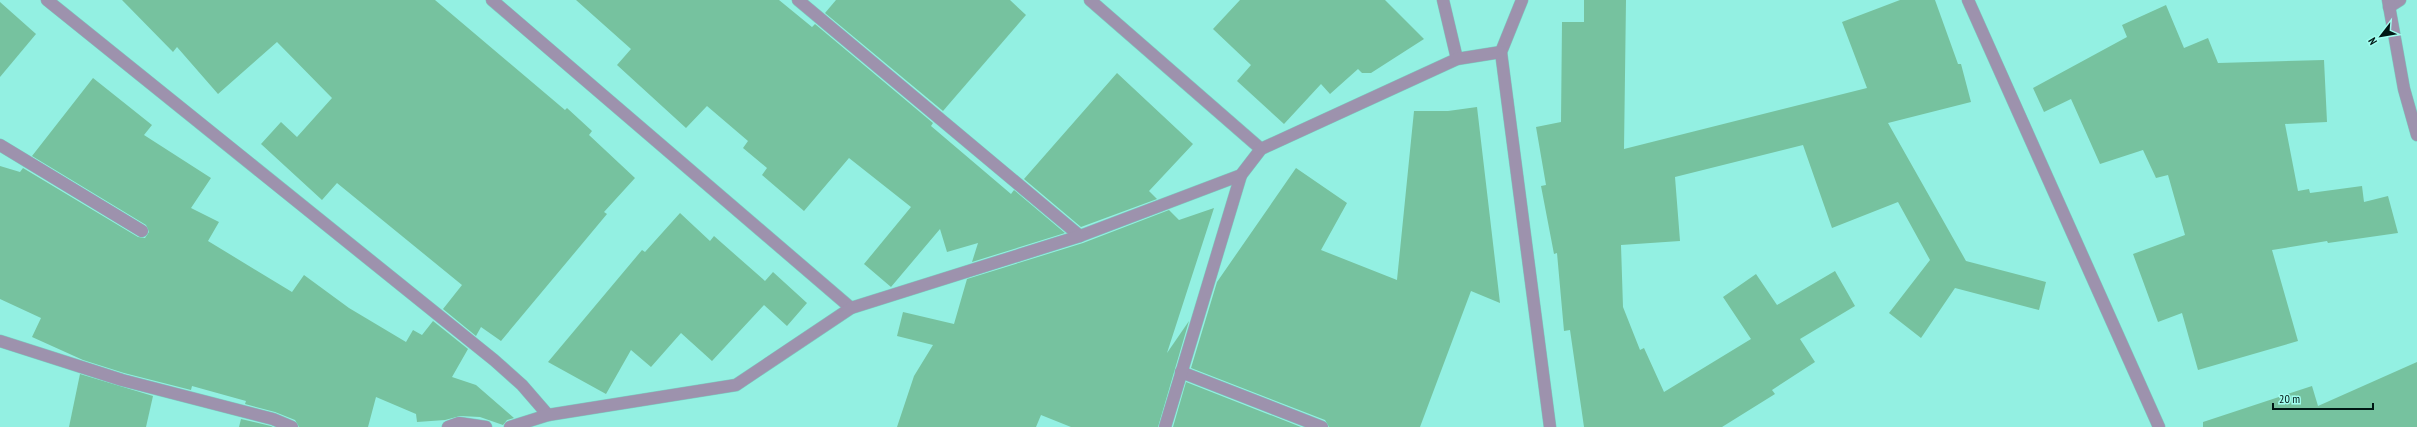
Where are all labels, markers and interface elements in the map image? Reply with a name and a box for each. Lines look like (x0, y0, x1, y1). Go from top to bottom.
north arrow (2361, 16, 2401, 56)
text: N (2365, 35, 2380, 47)
scale bar (2273, 385, 2373, 411)
text: 20 m (2279, 391, 2300, 406)

